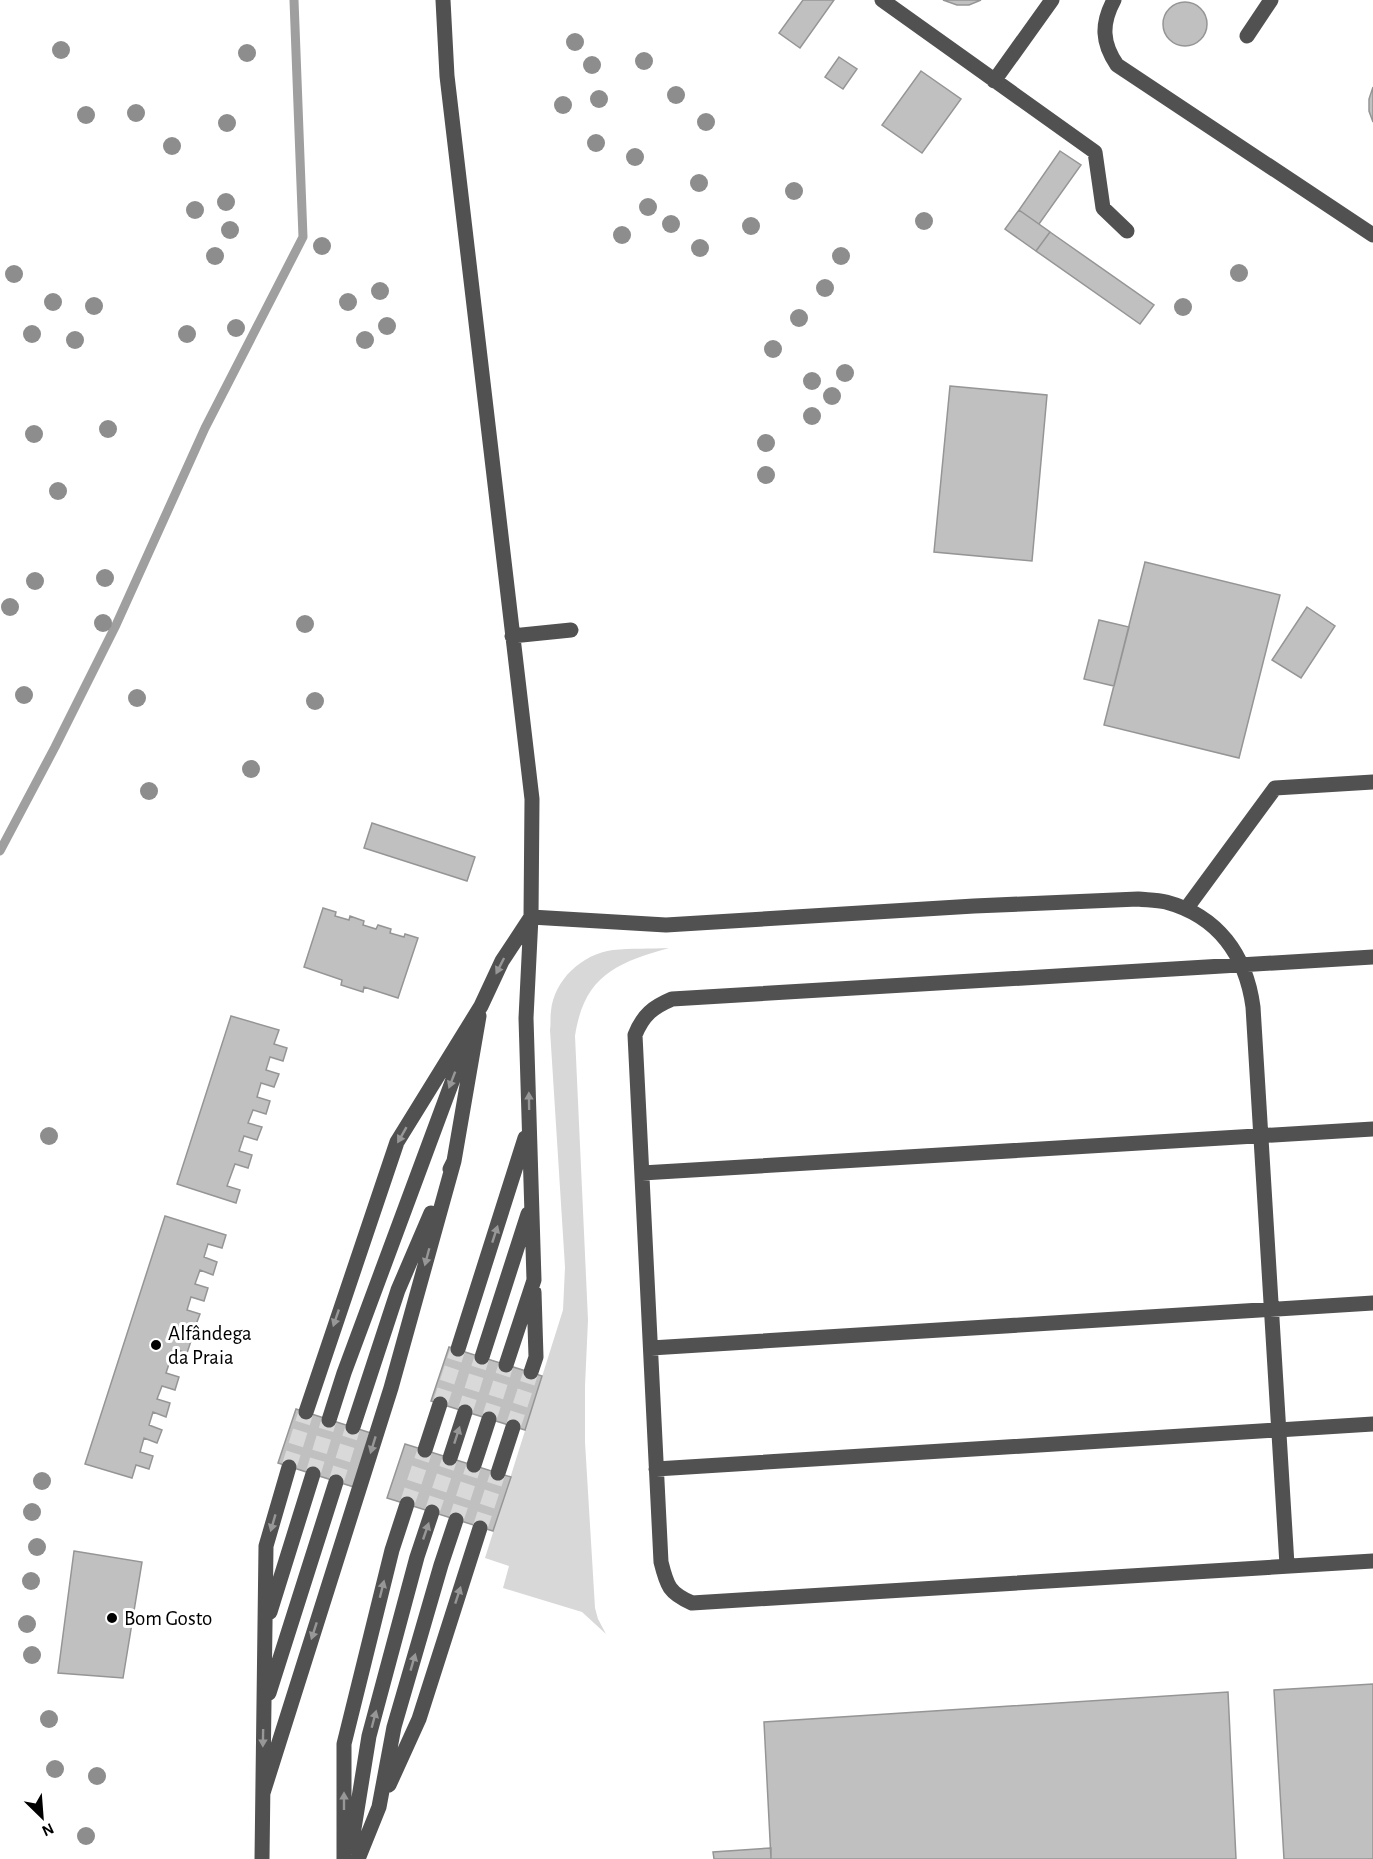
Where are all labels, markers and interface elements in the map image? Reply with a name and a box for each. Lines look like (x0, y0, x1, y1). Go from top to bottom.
one-way arrow (495, 958, 504, 975)
one-way arrow (447, 1071, 457, 1089)
one-way arrow (524, 1091, 533, 1110)
one-way arrow (397, 1127, 407, 1144)
one-way arrow (491, 1225, 500, 1243)
one-way arrow (422, 1249, 431, 1267)
one-way arrow (331, 1309, 341, 1327)
place label: Alfândega da Praia (168, 1323, 252, 1368)
marker: Alfândega da Praia (149, 1338, 163, 1352)
one-way arrow (453, 1426, 463, 1444)
one-way arrow (368, 1436, 377, 1454)
one-way arrow (268, 1514, 277, 1532)
one-way arrow (421, 1522, 431, 1540)
one-way arrow (378, 1580, 388, 1598)
one-way arrow (454, 1586, 464, 1604)
place label: Bom Gosto (124, 1608, 212, 1629)
marker: Bom Gosto (105, 1611, 119, 1625)
one-way arrow (309, 1622, 318, 1640)
one-way arrow (409, 1652, 418, 1670)
one-way arrow (369, 1709, 379, 1728)
one-way arrow (259, 1729, 268, 1748)
north arrow (12, 1787, 72, 1847)
one-way arrow (339, 1791, 349, 1810)
text: N (39, 1820, 56, 1839)

